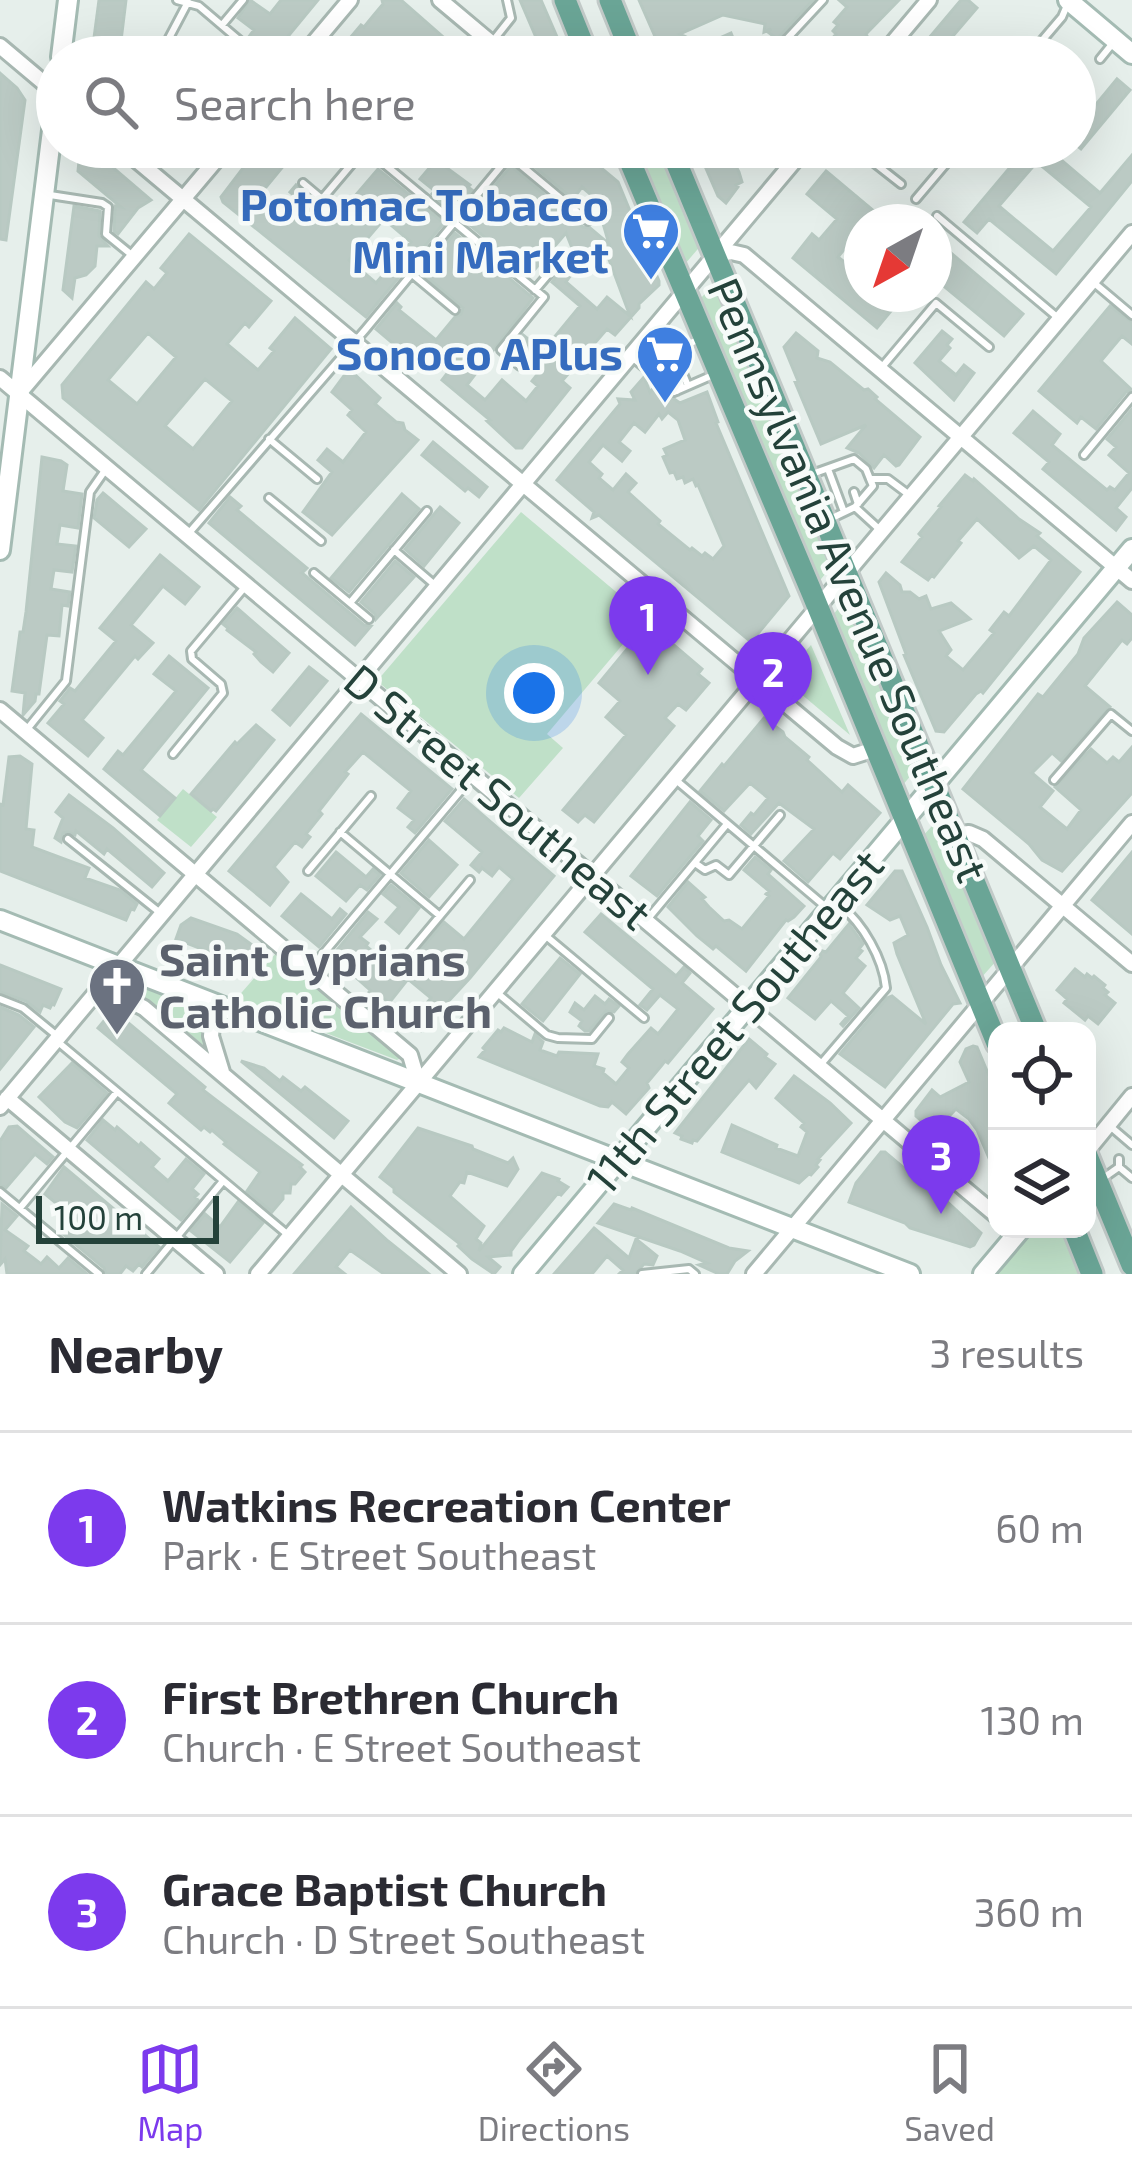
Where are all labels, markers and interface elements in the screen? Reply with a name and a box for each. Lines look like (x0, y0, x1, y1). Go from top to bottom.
search box (36, 36, 1096, 168)
icon: search (78, 69, 144, 135)
text: Search here (174, 75, 416, 129)
place label: Potomac Tobacco Mini Market (240, 176, 609, 282)
supermarket icon: Potomac Tobacco Mini Market (620, 200, 682, 282)
north arrow (844, 204, 952, 312)
street label: Pennsylvania Avenue Southeast (698, 269, 1002, 889)
supermarket icon: Sonoco APlus (634, 323, 696, 405)
place label: Sonoco APlus (336, 325, 623, 379)
pin: 1 (609, 576, 687, 675)
pin: 2 (734, 632, 812, 731)
street label: D Street Southeast (335, 651, 664, 939)
your location (504, 663, 564, 723)
street label: 11th Street Southeast (574, 838, 893, 1204)
place label: Saint Cyprians Catholic Church (159, 931, 492, 1037)
church icon: Saint Cyprians Catholic Church (86, 955, 148, 1037)
map controls (988, 1022, 1096, 1238)
button: locate (988, 1022, 1096, 1130)
pin: 3 (902, 1115, 980, 1214)
button: layers (988, 1130, 1096, 1238)
scale bar (36, 1190, 219, 1243)
text: 100 m (54, 1197, 143, 1237)
text: Nearby (48, 1322, 223, 1383)
text: 3 results (930, 1329, 1084, 1376)
text: Watkins Recreation Center (162, 1477, 731, 1531)
text: 1 (79, 1504, 95, 1551)
text: 60 m (995, 1504, 1084, 1551)
text: Park · E Street Southeast (162, 1531, 596, 1578)
text: First Brethren Church (162, 1669, 619, 1723)
text: 2 (76, 1696, 98, 1743)
text: 130 m (980, 1696, 1084, 1743)
text: Church · E Street Southeast (162, 1723, 641, 1770)
text: Grace Baptist Church (162, 1861, 607, 1915)
text: 3 (76, 1888, 98, 1935)
text: 360 m (974, 1888, 1084, 1935)
text: Church · D Street Southeast (162, 1915, 645, 1962)
tab: Map (137, 2036, 203, 2148)
tab: Directions (478, 2036, 630, 2148)
tab: Saved (904, 2036, 995, 2148)

